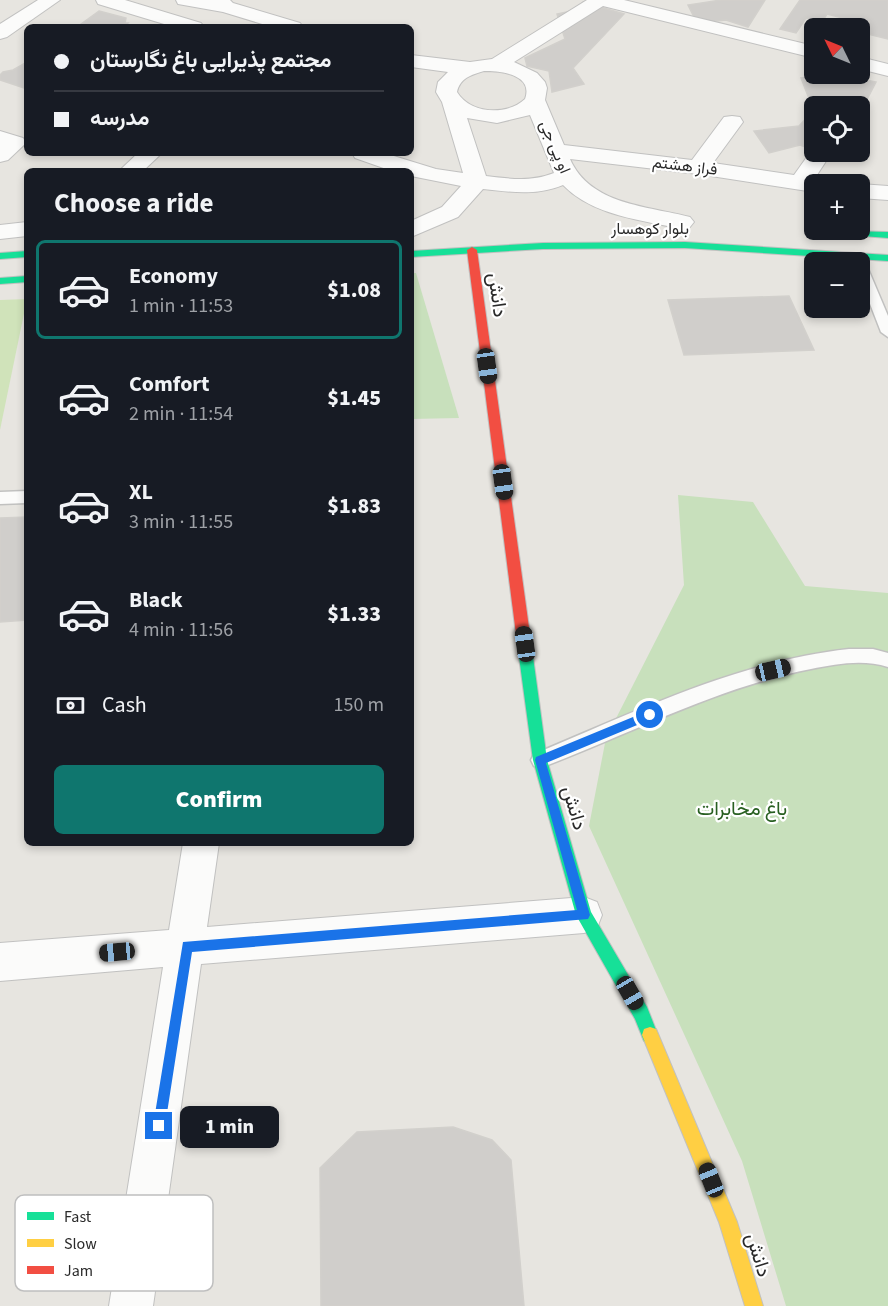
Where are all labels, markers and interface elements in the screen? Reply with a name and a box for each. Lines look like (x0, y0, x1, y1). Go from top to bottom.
north arrow (804, 18, 870, 84)
map controls (804, 18, 870, 318)
text: مجتمع پذیرایی باغ نگارستان (90, 44, 332, 76)
button: locate (804, 96, 870, 162)
text: مدرسه (90, 102, 149, 134)
street label: او پی جی (534, 117, 576, 177)
street label: فراز هشتم (651, 151, 719, 181)
button: + (804, 174, 870, 240)
text: Choose a ride (54, 184, 214, 223)
street label: بلوار کوهسار (610, 218, 689, 240)
button: − (804, 252, 870, 318)
text: Economy (129, 260, 218, 292)
icon: car (57, 263, 111, 317)
street label: دانش (480, 271, 514, 319)
text: $1.08 (327, 274, 381, 306)
text: 1 min · 11:53 (129, 292, 233, 320)
car (476, 347, 498, 385)
text: Comfort (129, 368, 210, 400)
icon: car (57, 371, 111, 425)
text: $1.45 (327, 382, 381, 414)
text: 2 min · 11:54 (129, 400, 233, 428)
car (492, 463, 514, 501)
text: XL (129, 476, 153, 508)
icon: car (57, 479, 111, 533)
text: $1.83 (327, 490, 381, 522)
text: 3 min · 11:55 (129, 508, 233, 536)
text: Black (129, 584, 183, 616)
icon: car (57, 587, 111, 641)
text: $1.33 (327, 598, 381, 630)
text: 4 min · 11:56 (129, 616, 233, 644)
car (514, 625, 536, 663)
car (753, 657, 793, 683)
icon: cash (54, 689, 87, 722)
text: Cash (102, 689, 147, 721)
text: 150 m (334, 691, 384, 719)
route start (636, 701, 663, 728)
button: Confirm (54, 765, 384, 834)
street label: دانش (554, 783, 594, 833)
park label: باغ مخابرات (697, 795, 787, 823)
car (98, 941, 136, 963)
car (613, 973, 647, 1013)
callout: 1 min (180, 1105, 279, 1147)
route end (145, 1112, 172, 1139)
text: 1 min (205, 1113, 254, 1141)
car (696, 1160, 726, 1200)
legend (15, 1195, 213, 1291)
text: Fast (64, 1206, 92, 1228)
street label: دانش (738, 1230, 778, 1280)
text: Slow (64, 1233, 97, 1255)
text: Jam (64, 1260, 93, 1282)

